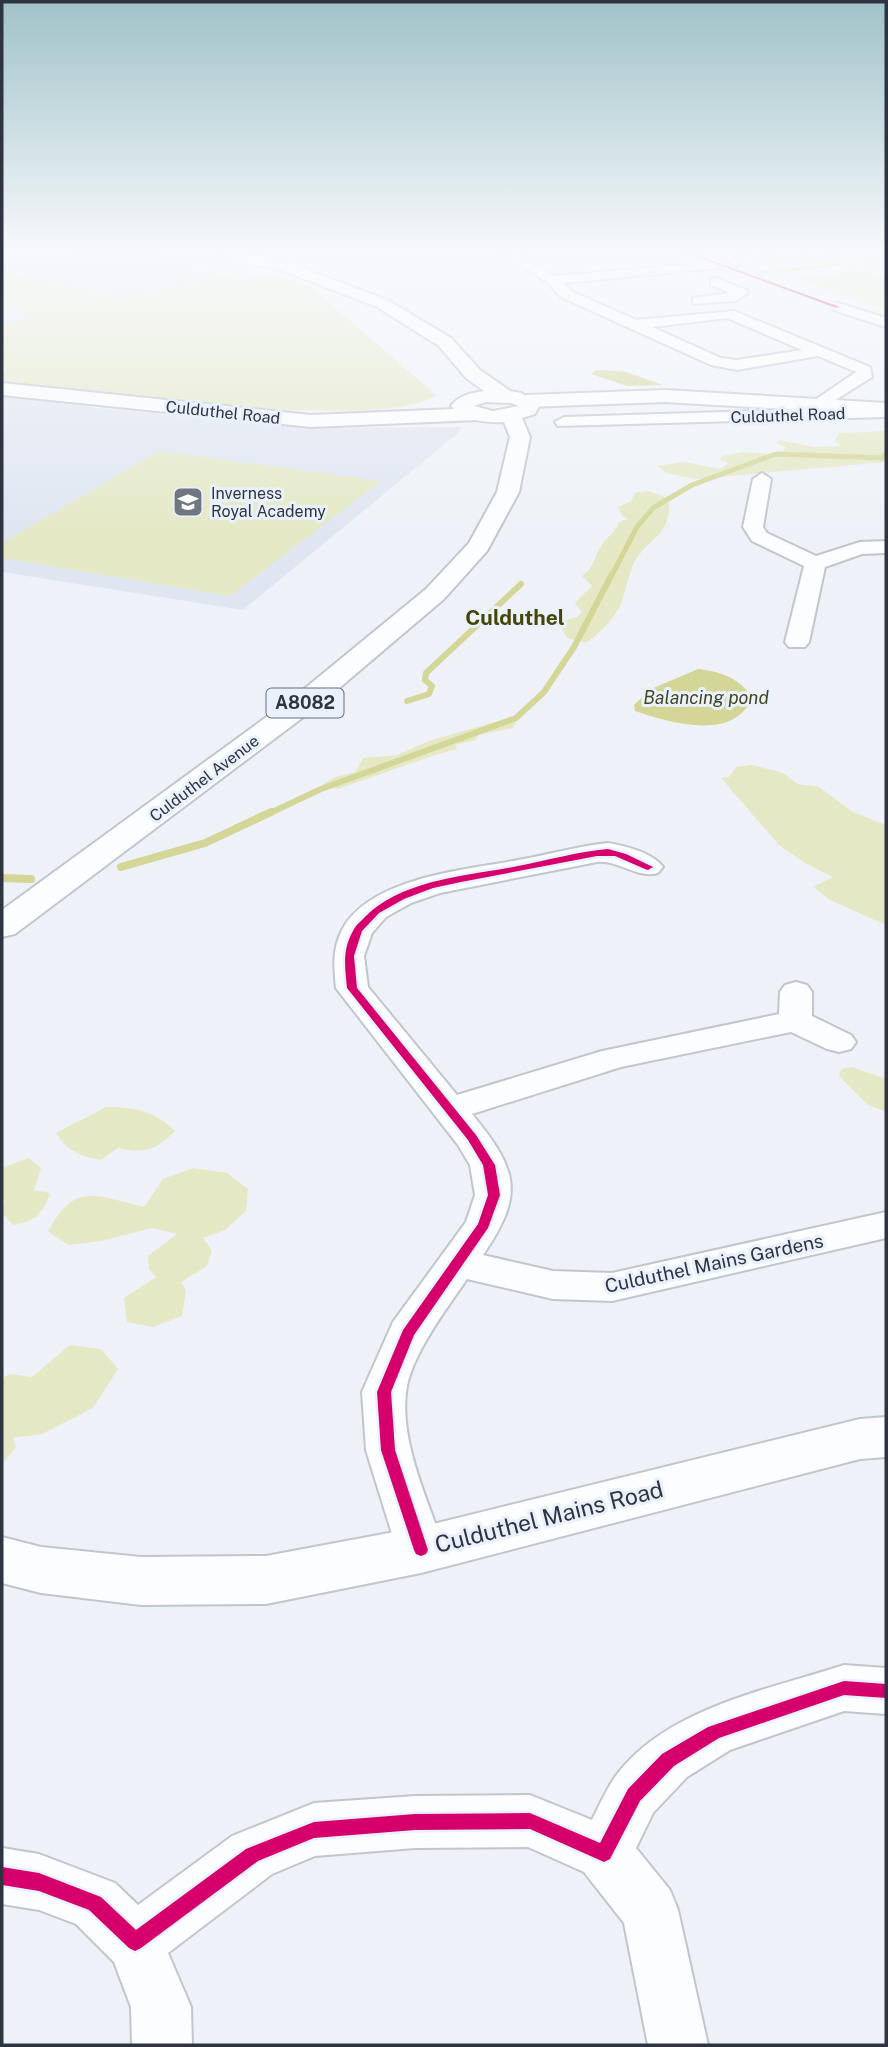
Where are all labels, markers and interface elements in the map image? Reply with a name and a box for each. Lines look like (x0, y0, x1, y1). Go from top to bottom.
street label: Culduthel Road (165, 397, 281, 428)
street label: Culduthel Road (730, 404, 846, 427)
place label: Inverness Royal Academy (211, 484, 326, 521)
school or university icon: Inverness Royal Academy (171, 485, 205, 519)
district label: Culduthel (465, 605, 565, 630)
water label: Balancing pond (643, 687, 769, 708)
road number: A8082 (266, 688, 344, 718)
street label: Culduthel Avenue (146, 731, 263, 826)
street label: Culduthel Mains Gardens (603, 1229, 825, 1297)
street label: Culduthel Mains Road (432, 1475, 666, 1558)

